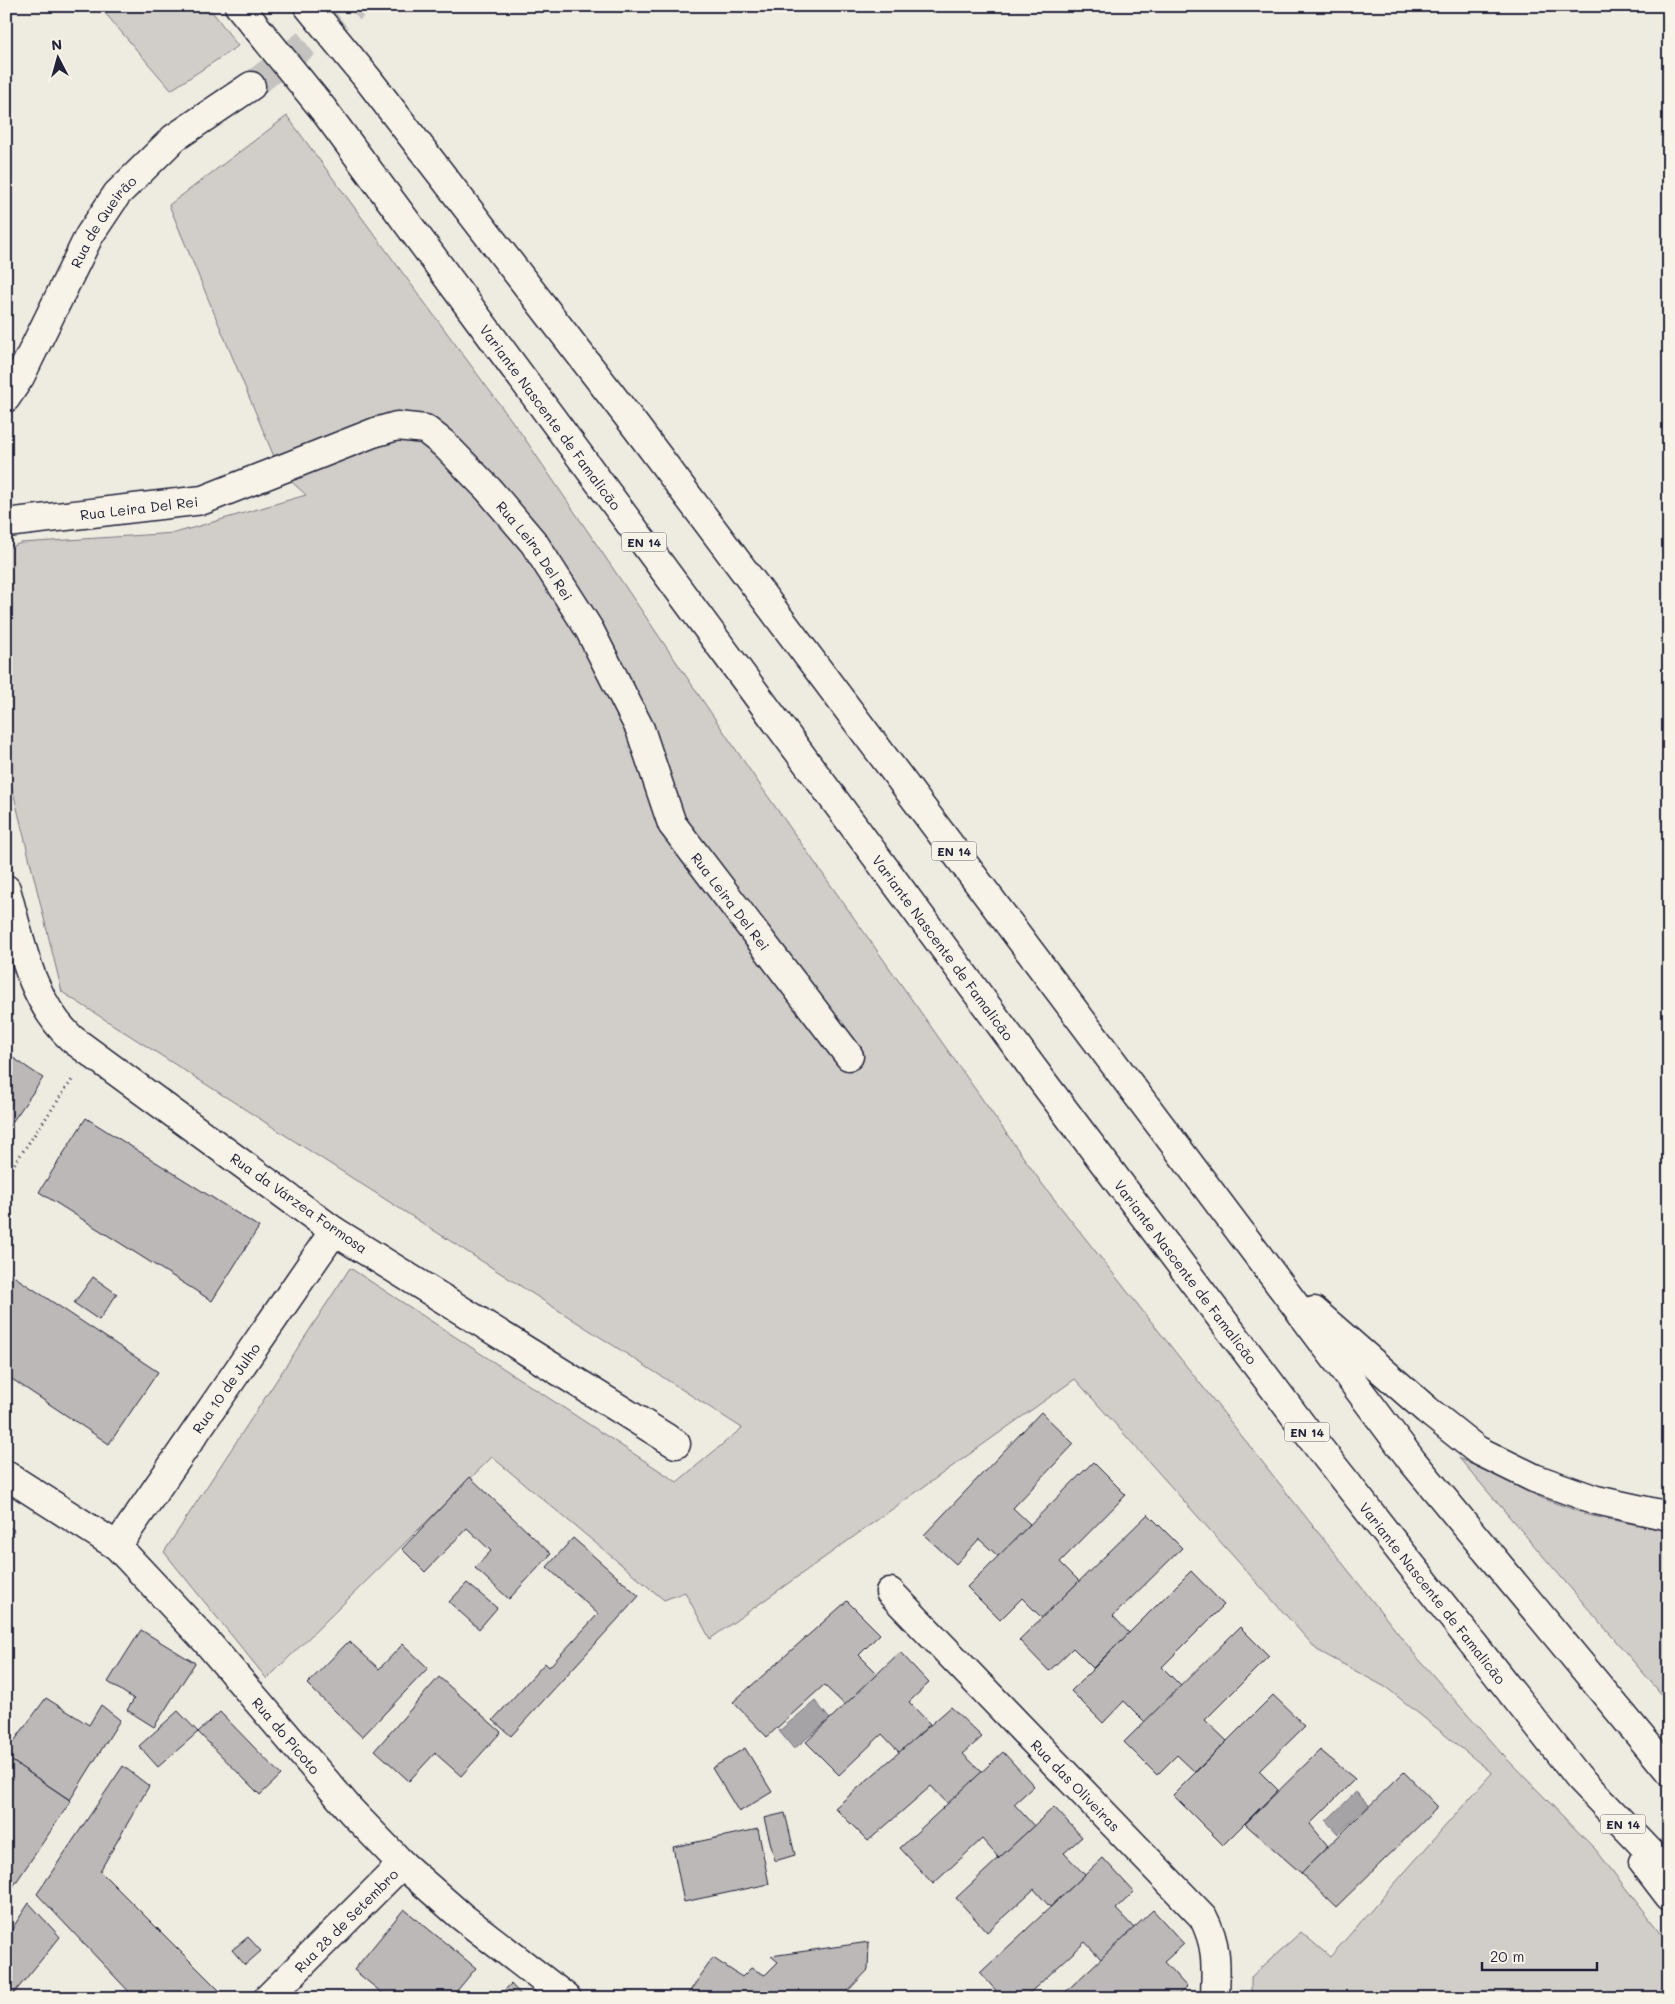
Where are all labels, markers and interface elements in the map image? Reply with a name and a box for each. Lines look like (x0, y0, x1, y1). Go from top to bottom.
north arrow (32, 32, 82, 82)
text: N (50, 35, 63, 55)
street label: Rua de Queirão (66, 171, 140, 271)
street label: Variante Nascente de Famalicão (476, 320, 626, 514)
street label: Rua Leira Del Rei (79, 491, 199, 524)
street label: Rua Leira Del Rei (493, 497, 578, 604)
road number: EN 14 (622, 532, 666, 552)
road number: EN 14 (932, 841, 976, 860)
street label: Rua Leira Del Rei (687, 848, 774, 954)
street label: Variante Nascente de Famalicão (868, 851, 1018, 1044)
street label: Rua da Várzea Formosa (227, 1148, 371, 1258)
street label: Variante Nascente de Famalicão (1110, 1176, 1262, 1368)
street label: Rua 10 de Julho (188, 1339, 264, 1437)
road number: EN 14 (1284, 1422, 1330, 1441)
street label: Variante Nascente de Famalicão (1356, 1498, 1510, 1688)
street label: Rua do Picoto (248, 1693, 325, 1778)
street label: Rua das Oliveiras (1027, 1735, 1125, 1835)
road number: EN 14 (1600, 1815, 1646, 1834)
street label: Rua 28 de Setembro (290, 1864, 402, 1976)
scale bar (1482, 1939, 1598, 1971)
text: 20 m (1490, 1946, 1524, 1966)

